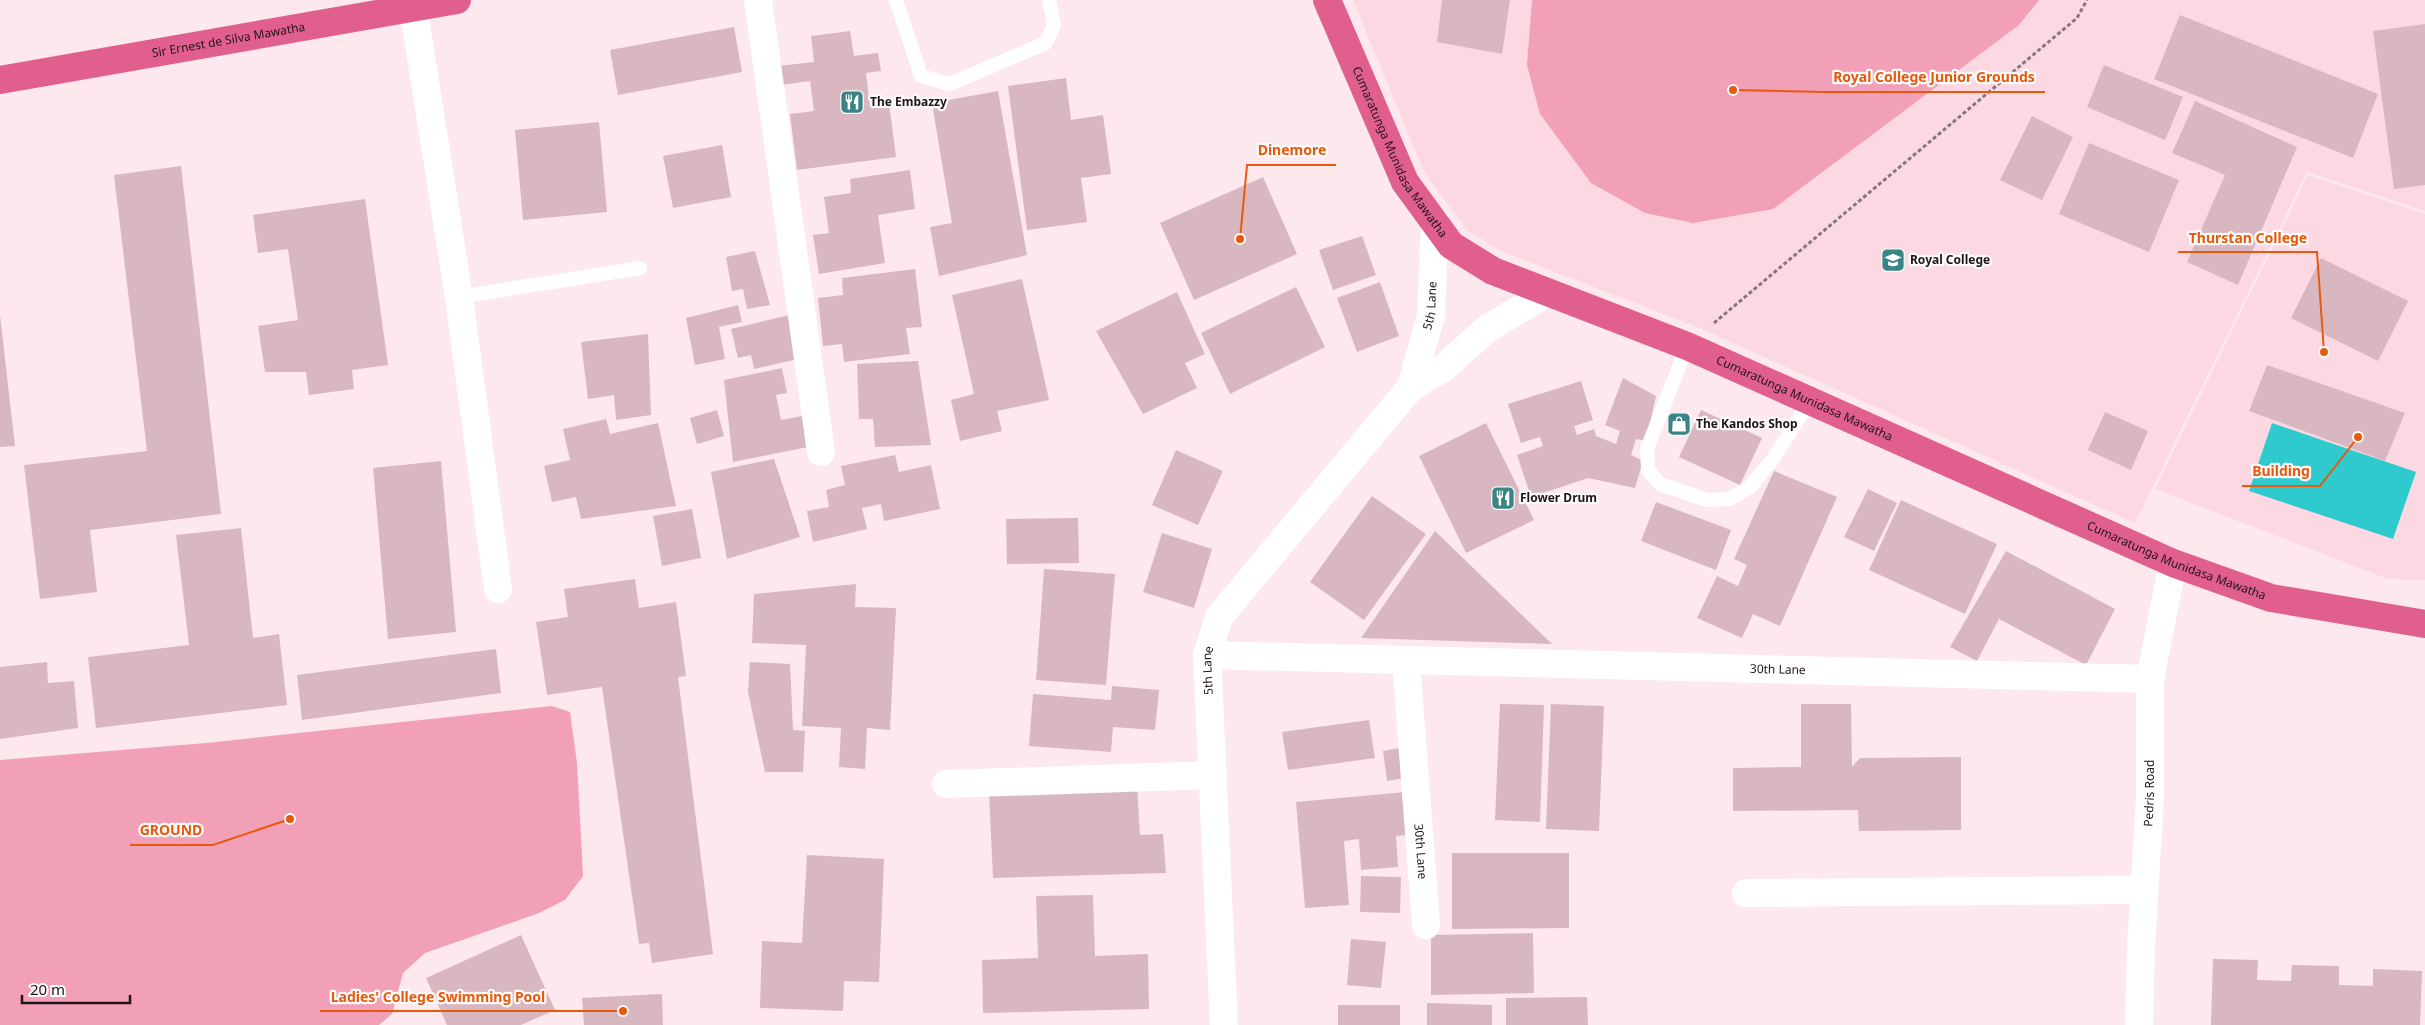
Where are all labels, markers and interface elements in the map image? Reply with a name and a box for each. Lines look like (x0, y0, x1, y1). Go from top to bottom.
street label: Sir Ernest de Silva Mawatha (151, 18, 306, 61)
callout: Royal College Junior Grounds (1823, 63, 2045, 92)
street label: Cumaratunga Munidasa Mawatha (1348, 64, 1452, 241)
text: Royal College Junior Grounds (1833, 67, 2035, 86)
restaurant icon: The Embazzy (839, 89, 865, 115)
place label: The Embazzy (870, 93, 947, 110)
callout: Dinemore (1247, 136, 1336, 165)
text: Dinemore (1258, 140, 1326, 159)
callout: Thurstan College (2178, 223, 2317, 252)
text: Thurstan College (2189, 228, 2307, 247)
school or university icon: Royal College (1880, 247, 1906, 273)
place label: Royal College (1910, 251, 1990, 268)
street label: 5th Lane (1418, 281, 1440, 332)
street label: Cumaratunga Munidasa Mawatha (1714, 351, 1896, 445)
shop icon: The Kandos Shop (1666, 411, 1692, 437)
place label: The Kandos Shop (1696, 415, 1798, 432)
callout: Building (2242, 457, 2320, 486)
text: Building (2252, 461, 2310, 480)
restaurant icon: Flower Drum (1490, 485, 1516, 511)
place label: Flower Drum (1520, 489, 1597, 506)
street label: Cumaratunga Munidasa Mawatha (2084, 517, 2269, 604)
street label: 5th Lane (1198, 643, 1217, 695)
street label: 30th Lane (1750, 660, 1806, 678)
street label: Pedris Road (2139, 760, 2158, 827)
callout: GROUND (130, 816, 213, 845)
text: GROUND (140, 820, 202, 839)
street label: 30th Lane (1410, 823, 1432, 880)
scale bar (22, 972, 130, 1004)
text: 20 m (30, 979, 65, 999)
callout: Ladies' College Swimming Pool (320, 982, 555, 1011)
text: Ladies' College Swimming Pool (331, 987, 545, 1006)

